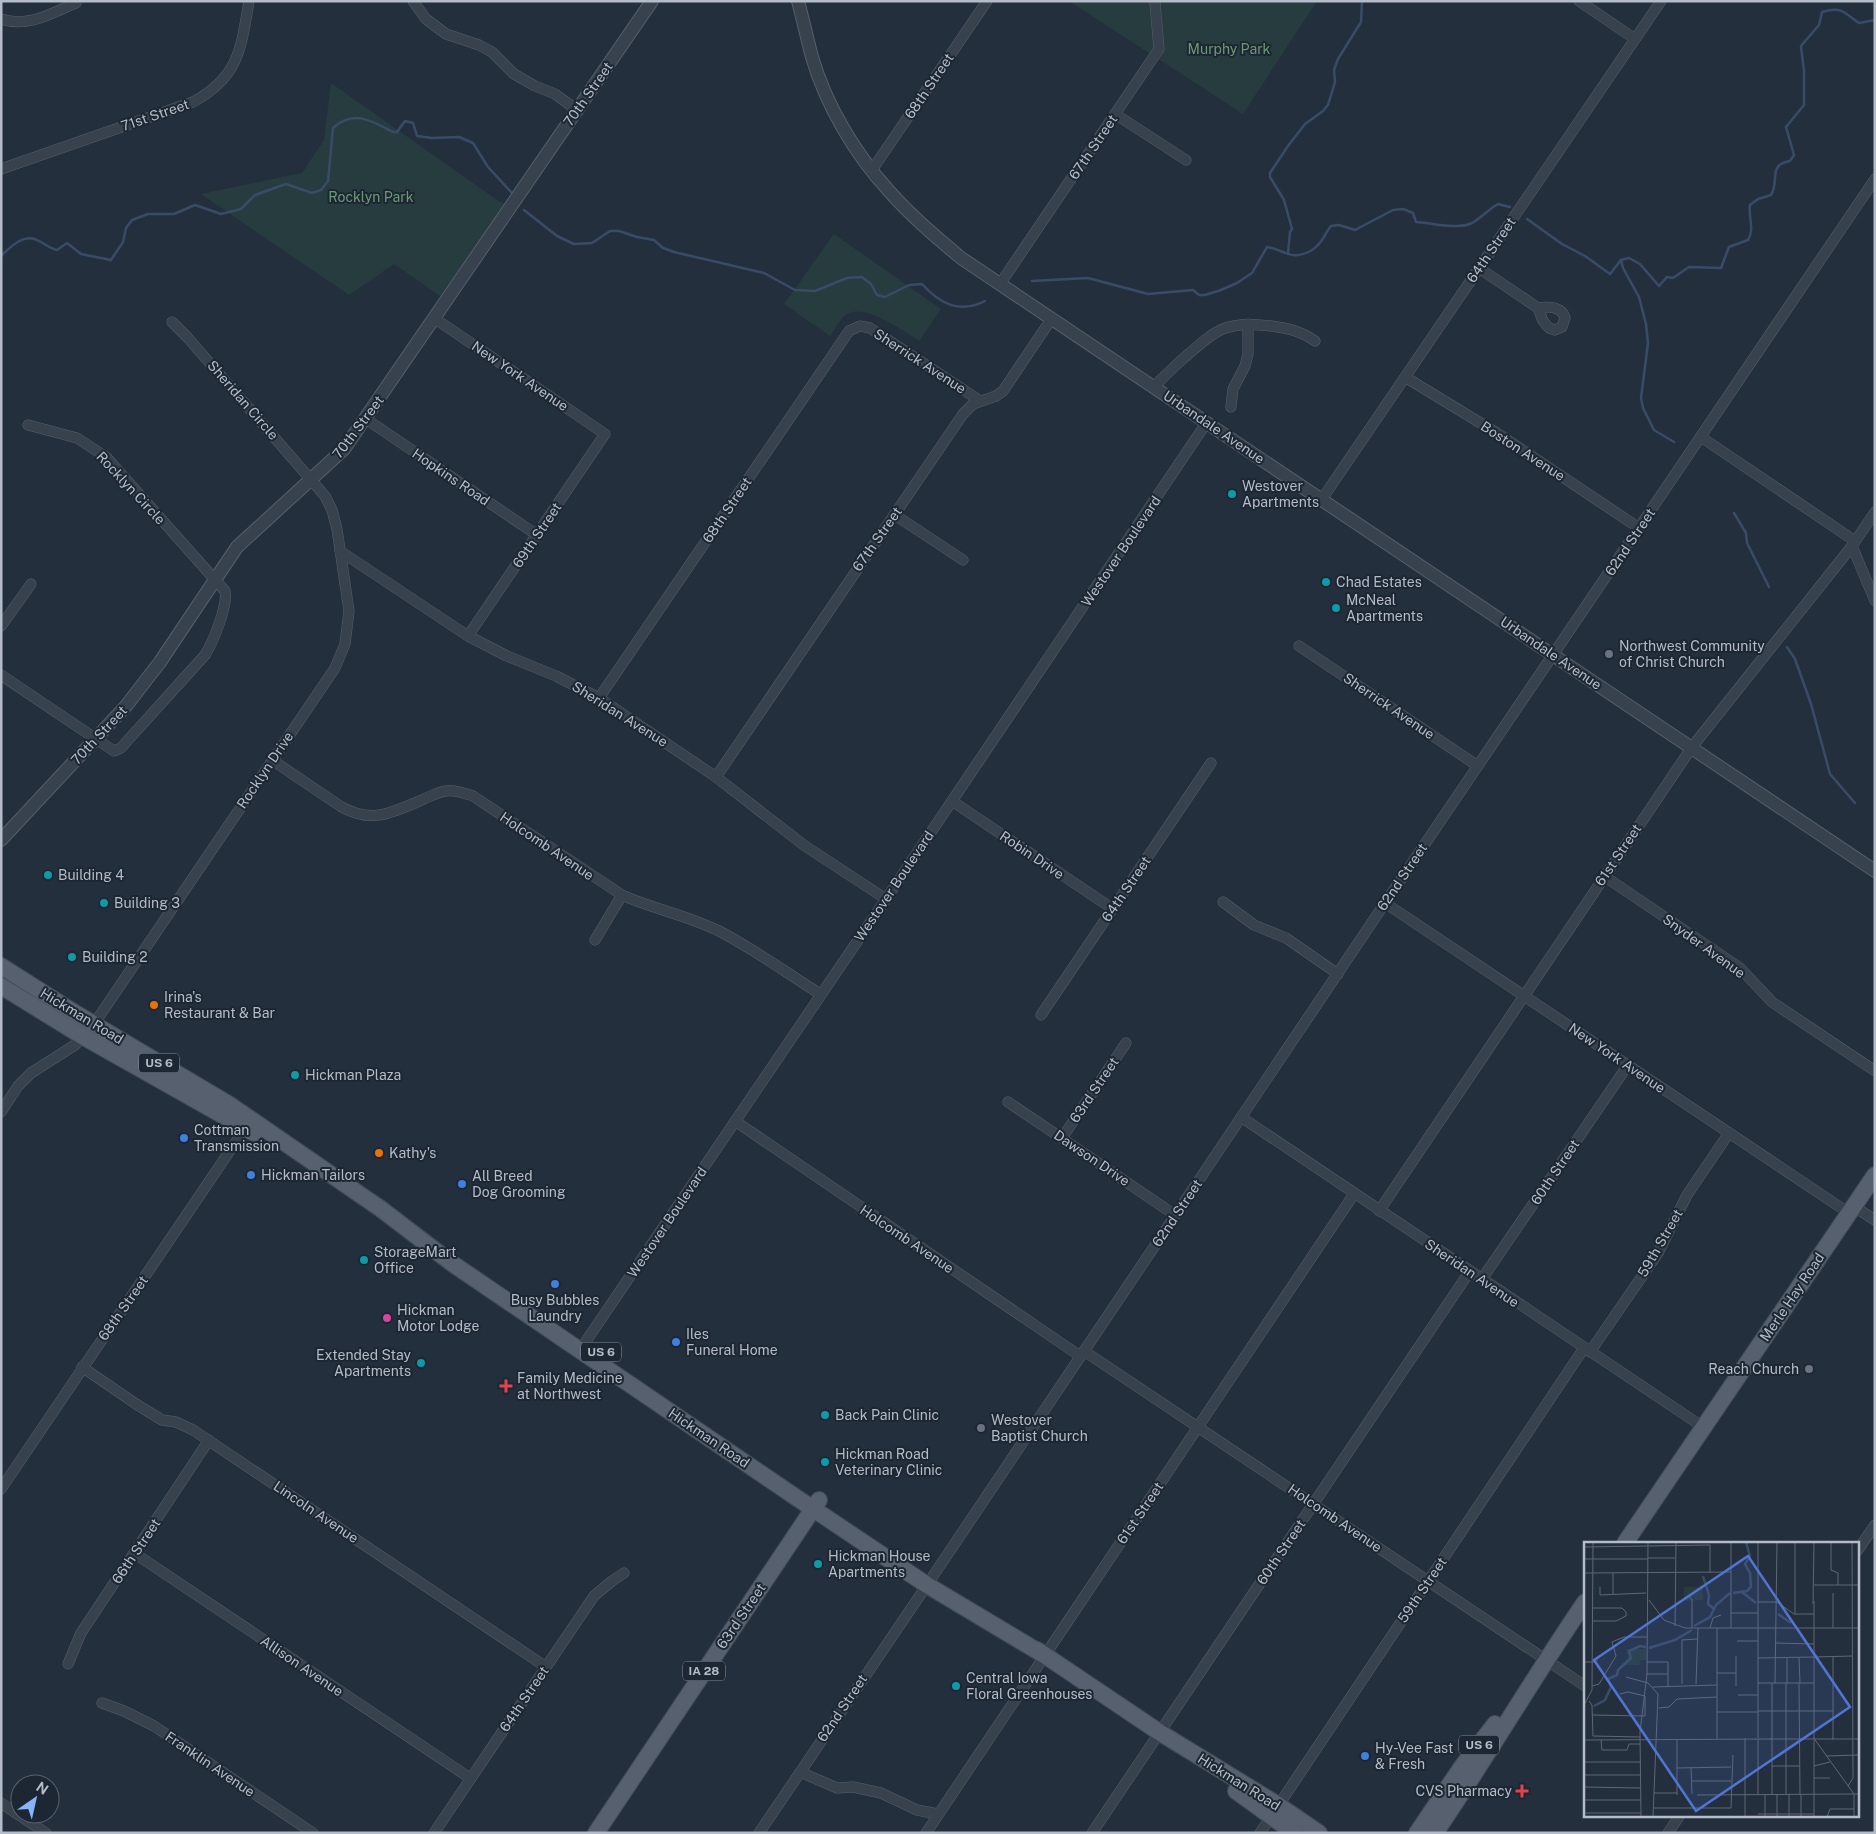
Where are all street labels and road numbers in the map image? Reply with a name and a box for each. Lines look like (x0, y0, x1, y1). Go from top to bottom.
street label: 68th Street (901, 50, 957, 122)
street label: 70th Street (560, 59, 616, 129)
street label: 71st Street (119, 96, 191, 134)
street label: 67th Street (1065, 112, 1121, 182)
street label: 64th Street (1463, 214, 1519, 286)
street label: Sherrick Avenue (871, 325, 969, 397)
street label: New York Avenue (469, 338, 571, 414)
street label: Sheridan Circle (204, 357, 282, 443)
street label: Urbandale Avenue (1160, 387, 1268, 467)
street label: 70th Street (329, 392, 387, 462)
street label: Boston Avenue (1478, 418, 1568, 484)
street label: Hopkins Road (409, 445, 493, 509)
street label: Rocklyn Circle (93, 448, 169, 528)
street label: 68th Street (699, 474, 755, 546)
street label: Westover Boulevard (1078, 493, 1164, 609)
street label: 69th Street (509, 499, 565, 571)
street label: 67th Street (849, 504, 905, 574)
street label: 62nd Street (1602, 505, 1658, 579)
street label: Urbandale Avenue (1497, 613, 1605, 693)
street label: Sherrick Avenue (1340, 670, 1438, 742)
street label: Sheridan Avenue (569, 678, 671, 750)
street label: 70th Street (68, 702, 130, 768)
street label: Rocklyn Drive (233, 729, 297, 811)
street label: Holcomb Avenue (497, 809, 597, 883)
street label: 61st Street (1591, 821, 1645, 889)
street label: Westover Boulevard (851, 828, 937, 944)
street label: Robin Drive (997, 828, 1067, 882)
street label: 62nd Street (1374, 840, 1430, 914)
street label: 64th Street (1098, 853, 1154, 925)
street label: Snyder Avenue (1660, 911, 1748, 981)
street label: Hickman Road (38, 985, 126, 1047)
street label: New York Avenue (1566, 1020, 1668, 1096)
road number: US 6 (139, 1054, 179, 1072)
street label: 63rd Street (1066, 1054, 1122, 1126)
street label: Dawson Drive (1051, 1127, 1133, 1189)
street label: 60th Street (1527, 1136, 1583, 1208)
street label: Westover Boulevard (624, 1164, 710, 1280)
street label: 62nd Street (1149, 1176, 1205, 1250)
street label: Holcomb Avenue (857, 1202, 957, 1276)
street label: 59th Street (1634, 1206, 1686, 1280)
street label: Sheridan Avenue (1422, 1236, 1522, 1310)
street label: Merle Hay Road (1757, 1250, 1827, 1344)
street label: 68th Street (95, 1272, 151, 1344)
road number: US 6 (581, 1342, 621, 1361)
street label: Hickman Road (666, 1405, 752, 1471)
street label: Lincoln Avenue (271, 1478, 362, 1546)
street label: 61st Street (1113, 1479, 1167, 1547)
street label: Holcomb Avenue (1285, 1481, 1385, 1555)
street label: 66th Street (108, 1515, 164, 1587)
street label: 60th Street (1253, 1516, 1309, 1588)
street label: 59th Street (1394, 1554, 1450, 1626)
street label: 63rd Street (713, 1580, 769, 1652)
street label: Allison Avenue (258, 1632, 346, 1700)
road number: IA 28 (683, 1662, 725, 1680)
street label: 64th Street (496, 1663, 552, 1735)
street label: 62nd Street (814, 1671, 870, 1745)
street label: Franklin Avenue (162, 1728, 258, 1800)
road number: US 6 (1459, 1736, 1499, 1754)
street label: Hickman Road (1195, 1750, 1283, 1814)

